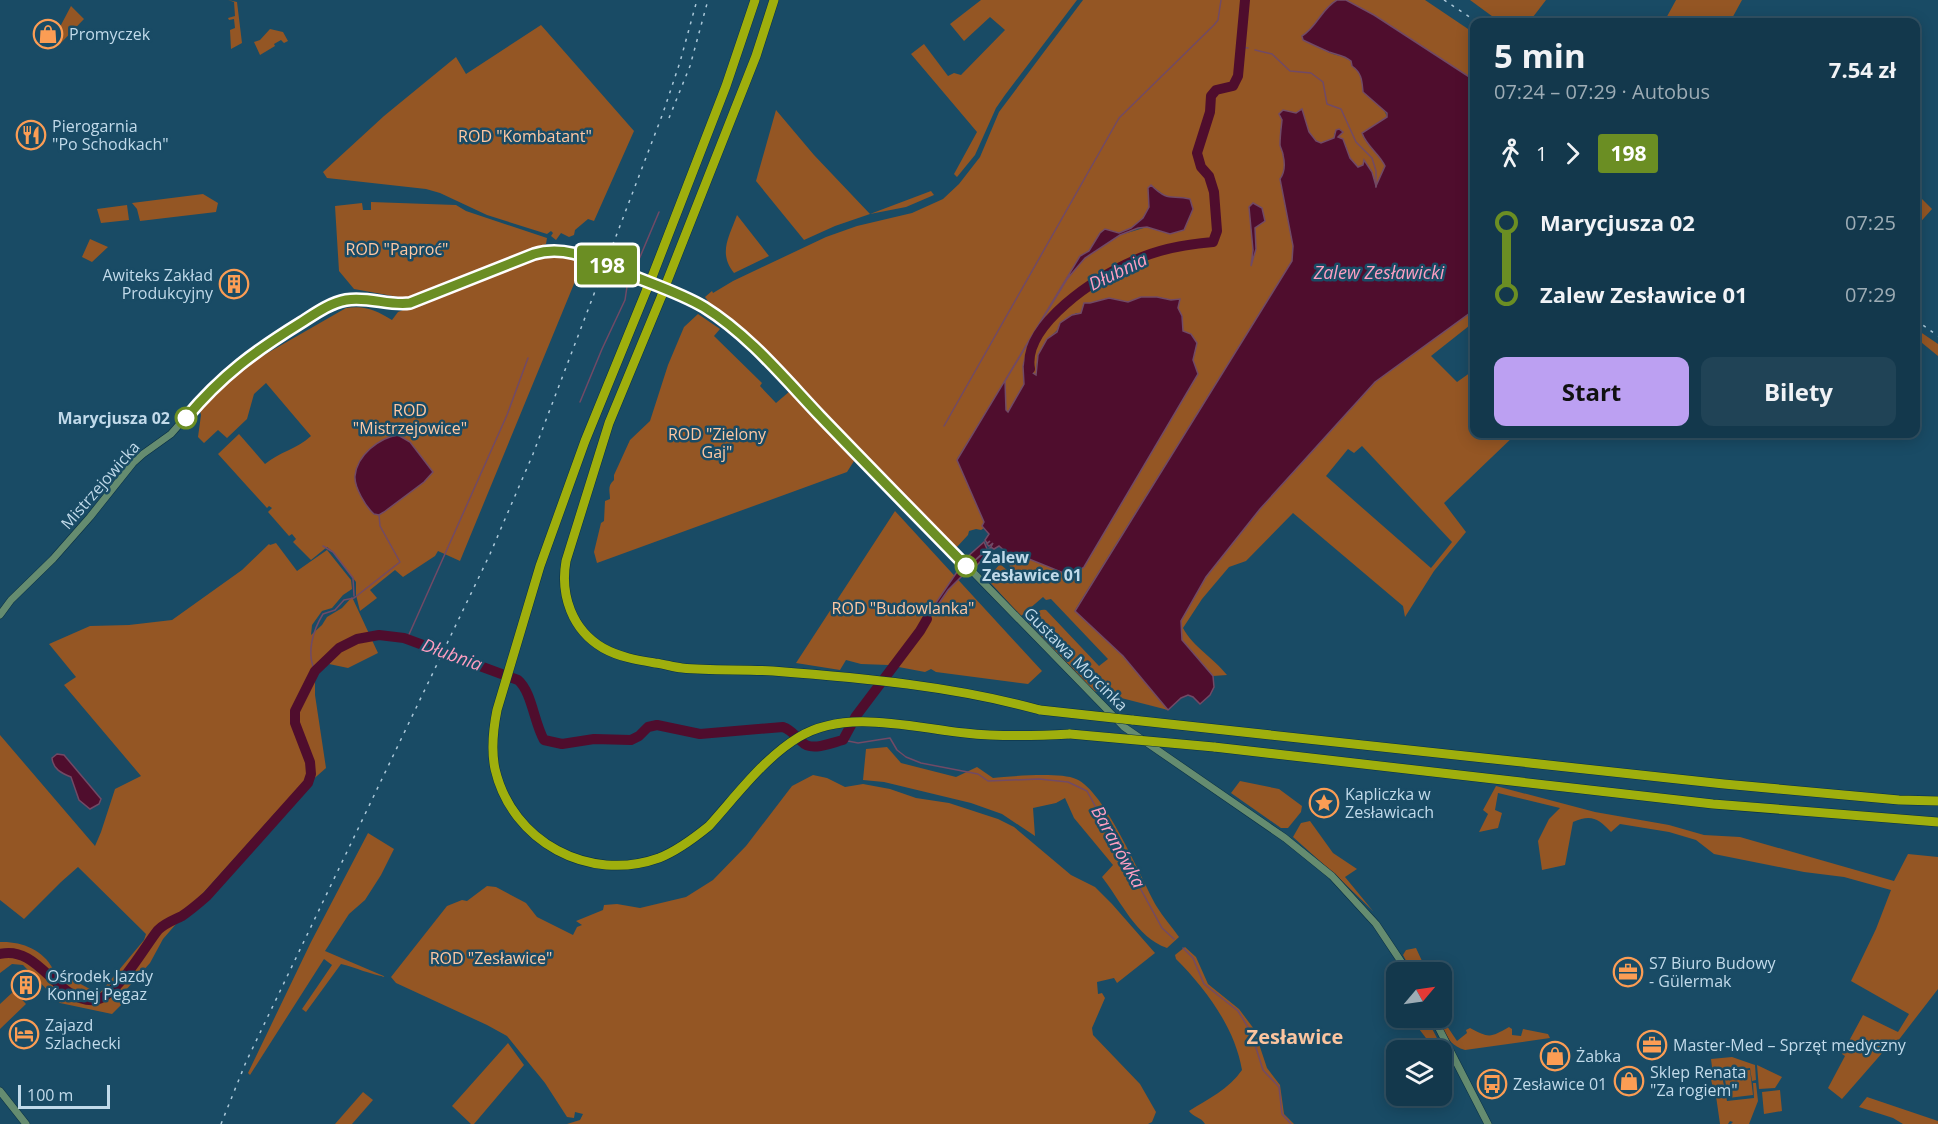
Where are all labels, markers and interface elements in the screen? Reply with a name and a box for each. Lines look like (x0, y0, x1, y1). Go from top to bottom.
shop icon: Promyczek (32, 18, 64, 50)
place label: Promyczek (69, 23, 151, 45)
text: 5 min (1494, 33, 1586, 78)
text: 7.54 zł (1829, 54, 1896, 84)
text: 07:24 – 07:29 · Autobus (1494, 78, 1710, 105)
place label: Pierogarnia "Po Schodkach" (52, 115, 169, 155)
restaurant icon: Pierogarnia "Po Schodkach" (15, 119, 47, 151)
park label: ROD "Kombatant" (458, 125, 592, 147)
icon: walk (1494, 137, 1527, 170)
icon: forward (1556, 137, 1589, 170)
text: 198 (1610, 139, 1646, 167)
text: 1 (1536, 140, 1547, 167)
text: Marycjusza 02 (1540, 207, 1695, 237)
text: 07:25 (1845, 209, 1896, 236)
park label: ROD "Paproć" (346, 238, 448, 260)
line badge: 198 (572, 246, 642, 284)
water label: Dłubnia (1084, 247, 1151, 296)
text: 198 (589, 251, 625, 279)
water label: Zalew Zesławicki (1313, 260, 1445, 284)
place label: Awiteks Zakład Produkcyjny (102, 264, 214, 304)
building icon: Awiteks Zakład Produkcyjny (218, 268, 250, 300)
text: Zalew Zesławice 01 (1540, 279, 1748, 309)
text: 07:29 (1845, 281, 1896, 308)
button: Start (1494, 357, 1689, 426)
button: Bilety (1701, 357, 1896, 426)
park label: ROD "Mistrzejowice" (353, 399, 467, 439)
place label: Marycjusza 02 (57, 407, 170, 429)
marker: Marycjusza 02 (175, 407, 197, 429)
park label: ROD "Zielony Gaj" (668, 423, 767, 463)
street label: Mistrzejowicka (56, 436, 144, 534)
place label: Zalew Zesławice 01 (982, 546, 1082, 586)
marker: Zalew Zesławice 01 (955, 555, 977, 577)
park label: ROD "Budowlanka" (832, 597, 974, 619)
street label: Gustawa Morcinka (1019, 602, 1133, 716)
water label: Dłubnia (419, 632, 486, 676)
place label: Kapliczka w Zesławicach (1345, 783, 1434, 823)
place icon: Kapliczka w Zesławicach (1308, 787, 1340, 819)
water label: Baranówka (1086, 801, 1151, 892)
park label: ROD "Zesławice" (430, 947, 552, 969)
place label: S7 Biuro Budowy - Gülermak (1649, 952, 1777, 992)
office icon: S7 Biuro Budowy - Gülermak (1612, 956, 1644, 988)
north arrow (1386, 962, 1452, 1028)
map controls (1386, 962, 1452, 1106)
place label: Ośrodek Jazdy Konnej Pegaz (47, 965, 154, 1005)
building icon: Ośrodek Jazdy Konnej Pegaz (10, 969, 42, 1001)
place label: Zajazd Szlachecki (45, 1014, 121, 1054)
hotel icon: Zajazd Szlachecki (8, 1018, 40, 1050)
district label: Zesławice (1247, 1023, 1343, 1050)
office icon: Master-Med – Sprzęt medyczny (1636, 1029, 1668, 1061)
place label: Master-Med – Sprzęt medyczny (1673, 1034, 1907, 1056)
button: layers (1386, 1040, 1452, 1106)
shop icon: Żabka (1539, 1040, 1571, 1072)
place label: Żabka (1576, 1045, 1621, 1067)
place label: Sklep Renata "Za rogiem" (1650, 1061, 1746, 1101)
shop icon: Sklep Renata "Za rogiem" (1613, 1065, 1645, 1097)
bus stop icon: Zesławice 01 (1476, 1068, 1508, 1100)
place label: Zesławice 01 (1513, 1073, 1607, 1095)
scale bar (18, 1082, 110, 1110)
text: 100 m (27, 1084, 73, 1106)

